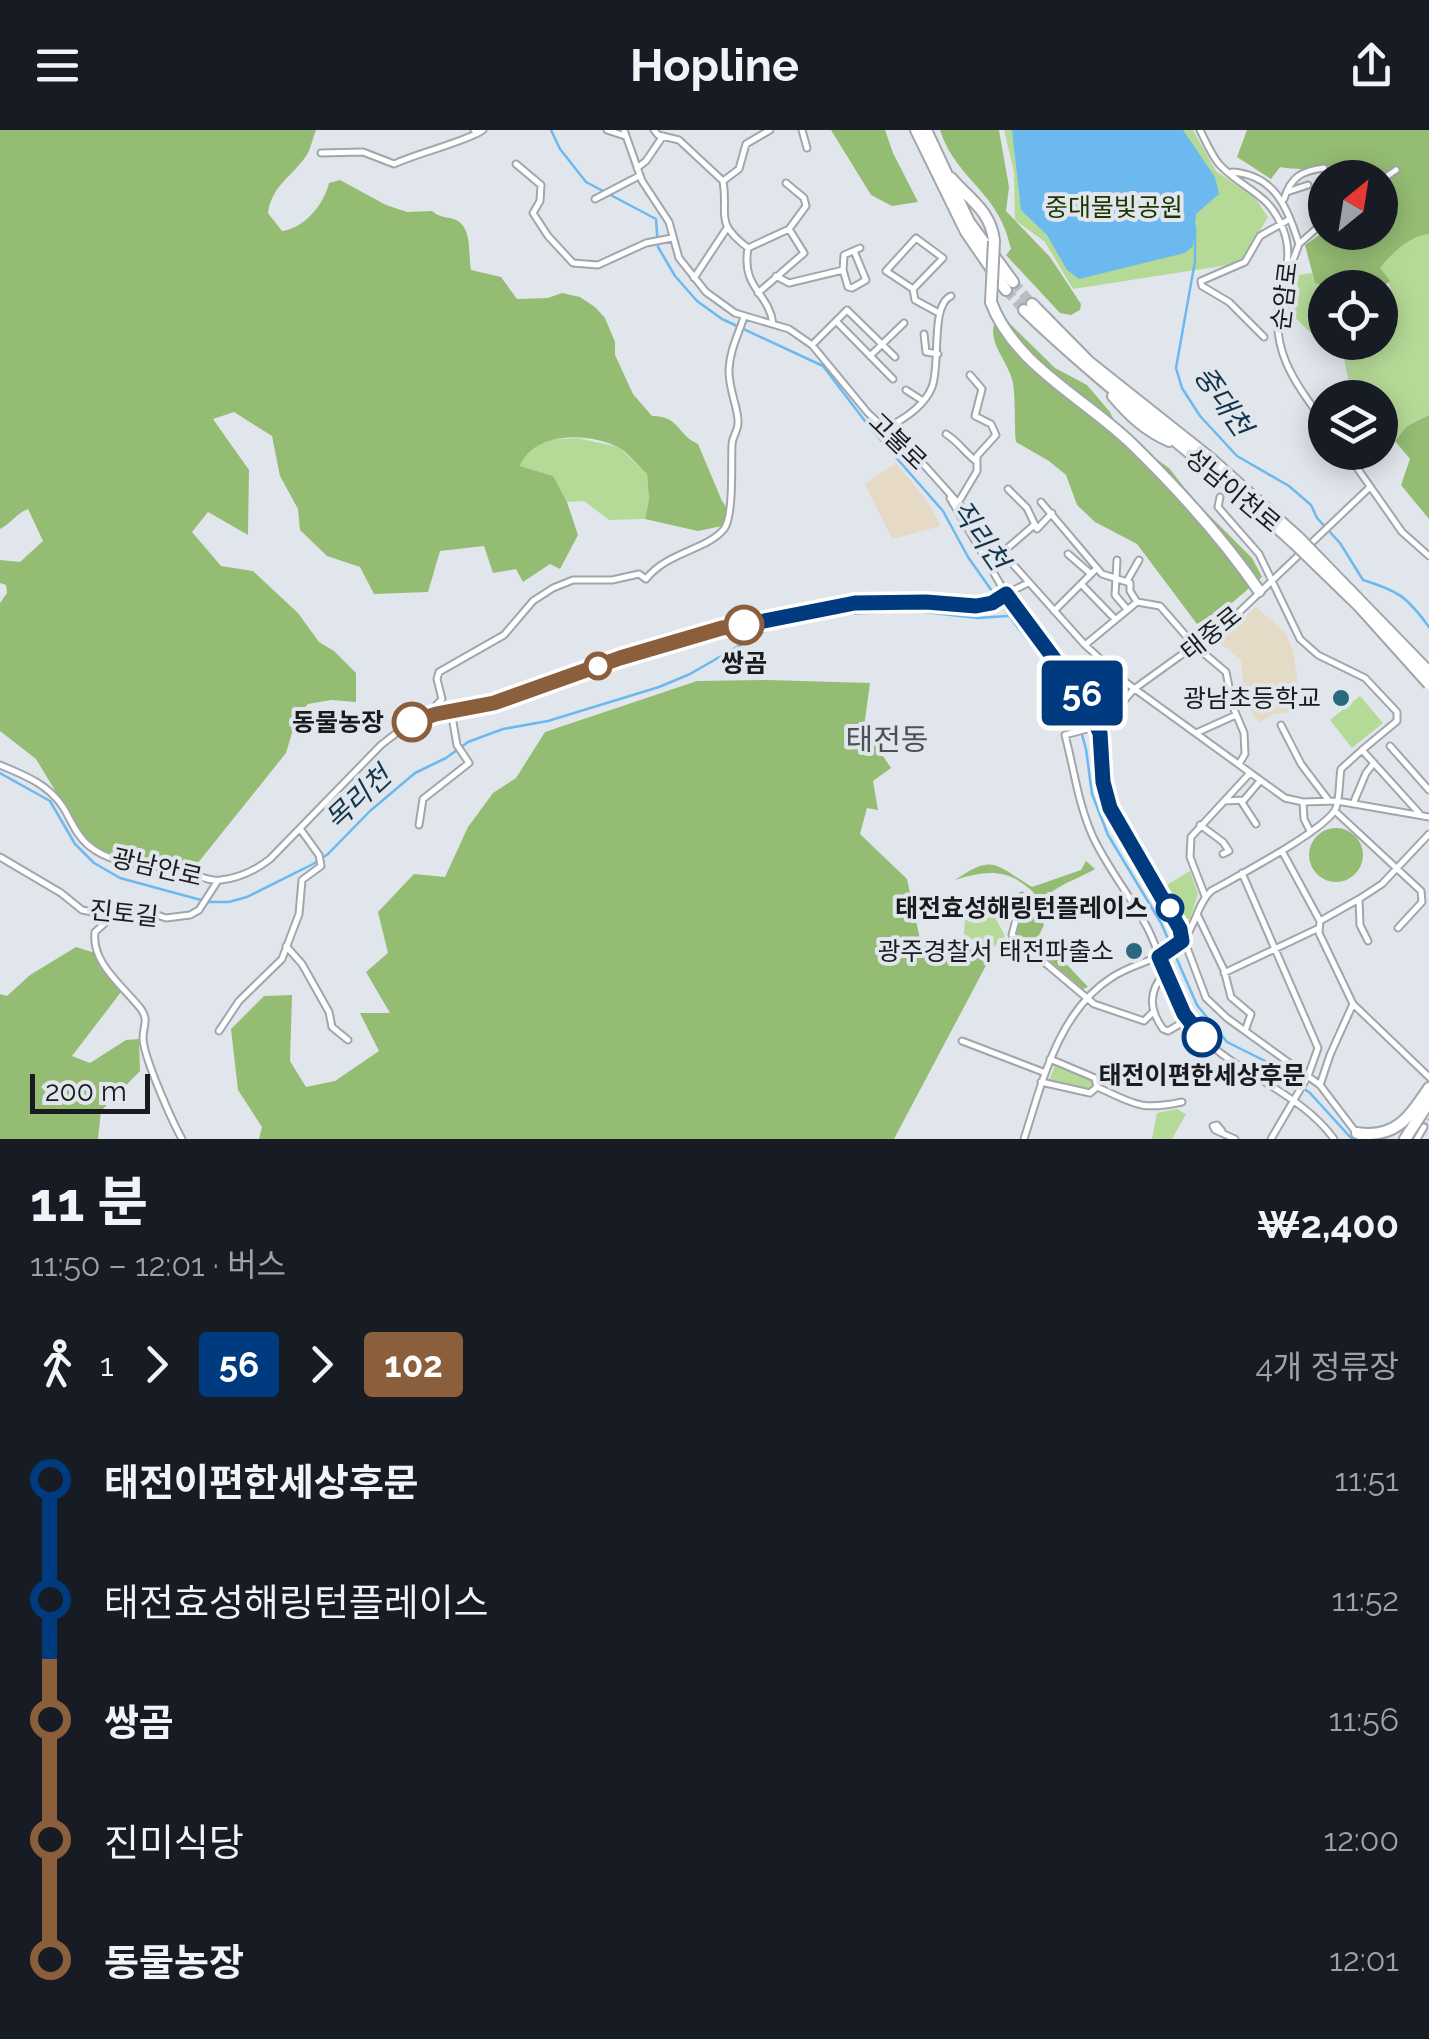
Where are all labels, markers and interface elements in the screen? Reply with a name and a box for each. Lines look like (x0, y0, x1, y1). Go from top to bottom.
icon: menu (30, 38, 85, 93)
icon: share (1344, 38, 1399, 93)
text: Hopline (630, 39, 799, 92)
north arrow (1308, 160, 1398, 250)
map controls (1308, 160, 1398, 470)
park label: 중대물빛공원 (1045, 192, 1183, 222)
street label: 순암로 (1265, 260, 1303, 332)
button: locate (1308, 270, 1398, 360)
water label: 중대천 (1187, 360, 1261, 445)
button: layers (1308, 380, 1398, 470)
street label: 고불로 (863, 406, 933, 476)
street label: 성남이천로 (1179, 442, 1287, 538)
water label: 직리천 (944, 494, 1018, 579)
street label: 태중로 (1175, 600, 1247, 666)
marker: 쌍곰 (725, 606, 763, 644)
place label: 쌍곰 (721, 648, 767, 678)
unlabelled marker (585, 653, 611, 679)
line badge: 56 (1037, 660, 1127, 726)
text: 56 (1062, 673, 1102, 714)
place label: 광남초등학교 (1183, 683, 1321, 713)
marker: 광남초등학교 (1330, 687, 1352, 709)
marker: 동물농장 (393, 703, 431, 741)
place label: 동물농장 (292, 707, 384, 737)
district label: 태전동 (846, 722, 928, 757)
water label: 목리천 (318, 757, 400, 836)
street label: 광남안로 (109, 842, 205, 892)
place label: 태전효성해링턴플레이스 (895, 893, 1148, 923)
street label: 진토길 (88, 894, 160, 932)
marker: 태전효성해링턴플레이스 (1157, 895, 1183, 921)
place label: 광주경찰서 태전파출소 (878, 936, 1114, 966)
marker: 광주경찰서 태전파출소 (1123, 940, 1145, 962)
marker: 태전이편한세상후문 (1183, 1018, 1221, 1056)
place label: 태전이편한세상후문 (1098, 1060, 1306, 1090)
scale bar (30, 1069, 150, 1114)
text: 200 m (45, 1075, 127, 1108)
text: 11 분 (30, 1169, 148, 1234)
text: ₩2,400 (1257, 1202, 1399, 1247)
text: 11:50 – 12:01 · 버스 (30, 1246, 286, 1283)
icon: walk (30, 1337, 85, 1392)
icon: forward (129, 1337, 184, 1392)
icon: forward (294, 1337, 349, 1392)
text: 56 (219, 1344, 259, 1385)
text: 102 (384, 1344, 443, 1385)
text: 1 (100, 1346, 114, 1383)
text: 4개 정류장 (1256, 1348, 1399, 1385)
text: 태전이편한세상후문 (104, 1460, 419, 1505)
text: 11:51 (1334, 1461, 1399, 1498)
text: 태전효성해링턴플레이스 (104, 1580, 489, 1625)
text: 11:52 (1331, 1581, 1399, 1618)
text: 쌍곰 (104, 1700, 174, 1745)
text: 11:56 (1329, 1701, 1399, 1738)
text: 진미식당 (104, 1820, 244, 1865)
text: 12:00 (1323, 1821, 1399, 1858)
text: 동물농장 (104, 1940, 244, 1985)
text: 12:01 (1329, 1941, 1399, 1978)

